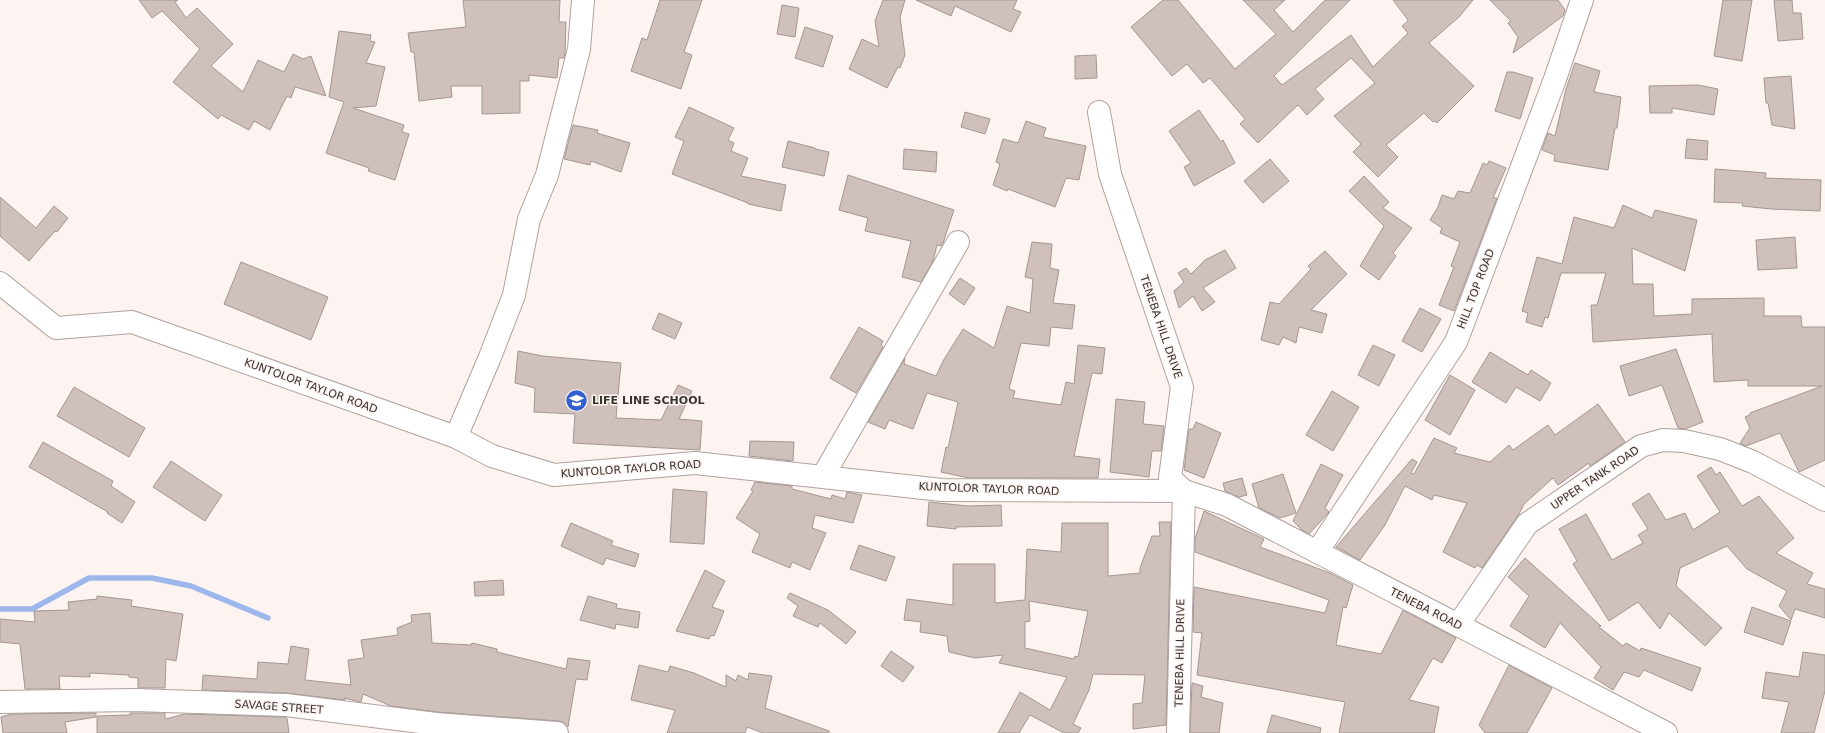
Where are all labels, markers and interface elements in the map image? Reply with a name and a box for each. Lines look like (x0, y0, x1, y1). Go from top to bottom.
street label: HILL TOP ROAD (1455, 247, 1497, 331)
street label: TENEBA HILL DRIVE (1137, 273, 1185, 380)
street label: KUNTOLOR TAYLOR ROAD (243, 356, 379, 416)
school or university icon: LIFE LINE SCHOOL (563, 387, 589, 413)
place label: LIFE LINE SCHOOL (592, 394, 705, 407)
street label: UPPER TANK ROAD (1548, 444, 1642, 512)
street label: KUNTOLOR TAYLOR ROAD (560, 458, 702, 480)
street label: KUNTOLOR TAYLOR ROAD (918, 480, 1060, 498)
street label: TENEBA ROAD (1387, 585, 1464, 633)
street label: TENEBA HILL DRIVE (1173, 599, 1187, 708)
street label: SAVAGE STREET (234, 697, 324, 717)

